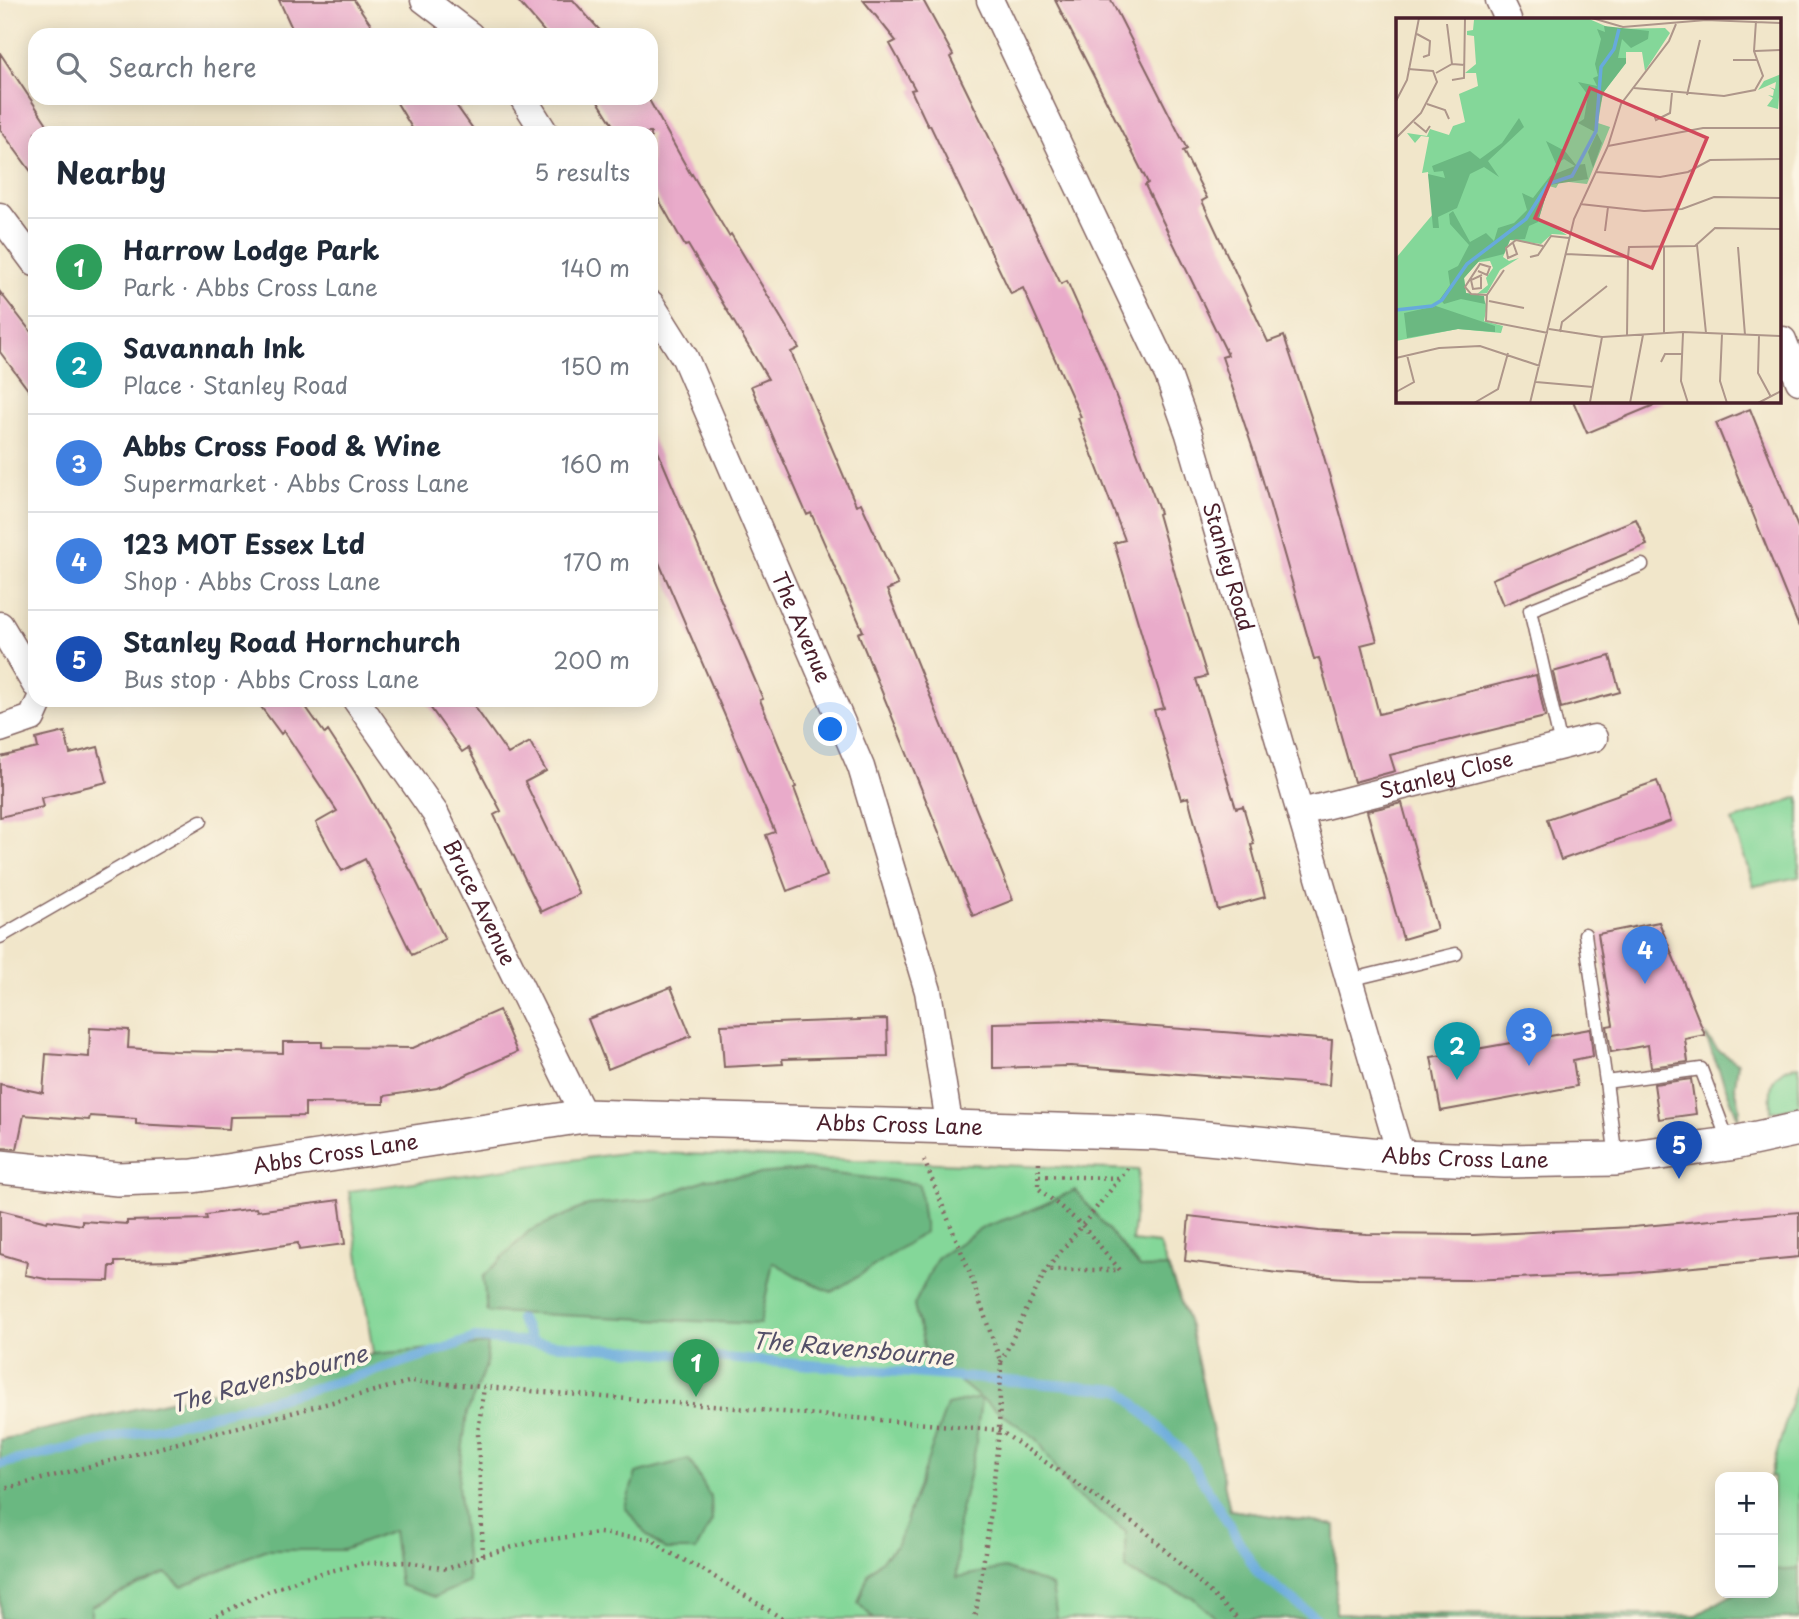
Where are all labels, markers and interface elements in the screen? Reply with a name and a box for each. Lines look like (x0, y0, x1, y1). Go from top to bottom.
inset map (1396, 18, 1782, 402)
search box (28, 28, 658, 105)
text: Search here (108, 47, 257, 86)
icon: search (52, 48, 90, 86)
text: Nearby (56, 149, 166, 194)
text: 5 results (534, 154, 630, 189)
text: Harrow Lodge Park (123, 230, 380, 269)
text: 1 (74, 250, 85, 285)
text: 140 m (561, 250, 630, 285)
text: Park · Abbs Cross Lane (123, 269, 378, 304)
text: Savannah Ink (123, 328, 305, 367)
text: 2 (71, 348, 87, 383)
text: 150 m (561, 348, 630, 383)
text: Place · Stanley Road (123, 367, 348, 402)
text: Abbs Cross Food & Wine (123, 426, 441, 465)
text: 3 (71, 446, 87, 481)
text: 160 m (561, 446, 630, 481)
text: Supermarket · Abbs Cross Lane (123, 465, 469, 500)
street label: Stanley Road (1196, 498, 1264, 634)
text: 123 MOT Essex Ltd (123, 524, 365, 563)
text: 4 (71, 544, 87, 579)
text: 170 m (563, 544, 630, 579)
text: Shop · Abbs Cross Lane (123, 563, 381, 598)
street label: The Avenue (765, 566, 841, 687)
text: Stanley Road Hornchurch (123, 622, 461, 661)
text: 5 (72, 642, 86, 677)
text: 200 m (553, 642, 630, 677)
text: Bus stop · Abbs Cross Lane (123, 661, 419, 696)
your location (813, 712, 847, 746)
street label: Stanley Close (1376, 741, 1516, 806)
street label: Bruce Avenue (436, 834, 525, 970)
pin: 4 (1622, 926, 1668, 984)
pin: 3 (1506, 1008, 1552, 1066)
pin: 2 (1434, 1022, 1480, 1080)
street label: Abbs Cross Lane (816, 1105, 984, 1142)
pin: 5 (1656, 1121, 1702, 1179)
street label: Abbs Cross Lane (250, 1124, 420, 1181)
street label: Abbs Cross Lane (1381, 1137, 1549, 1175)
water label: The Ravensbourne (751, 1321, 957, 1374)
water label: The Ravensbourne (166, 1334, 372, 1421)
pin: 1 (673, 1339, 719, 1397)
map controls (1715, 1472, 1778, 1598)
button: + (1715, 1472, 1778, 1535)
button: − (1715, 1535, 1778, 1598)

